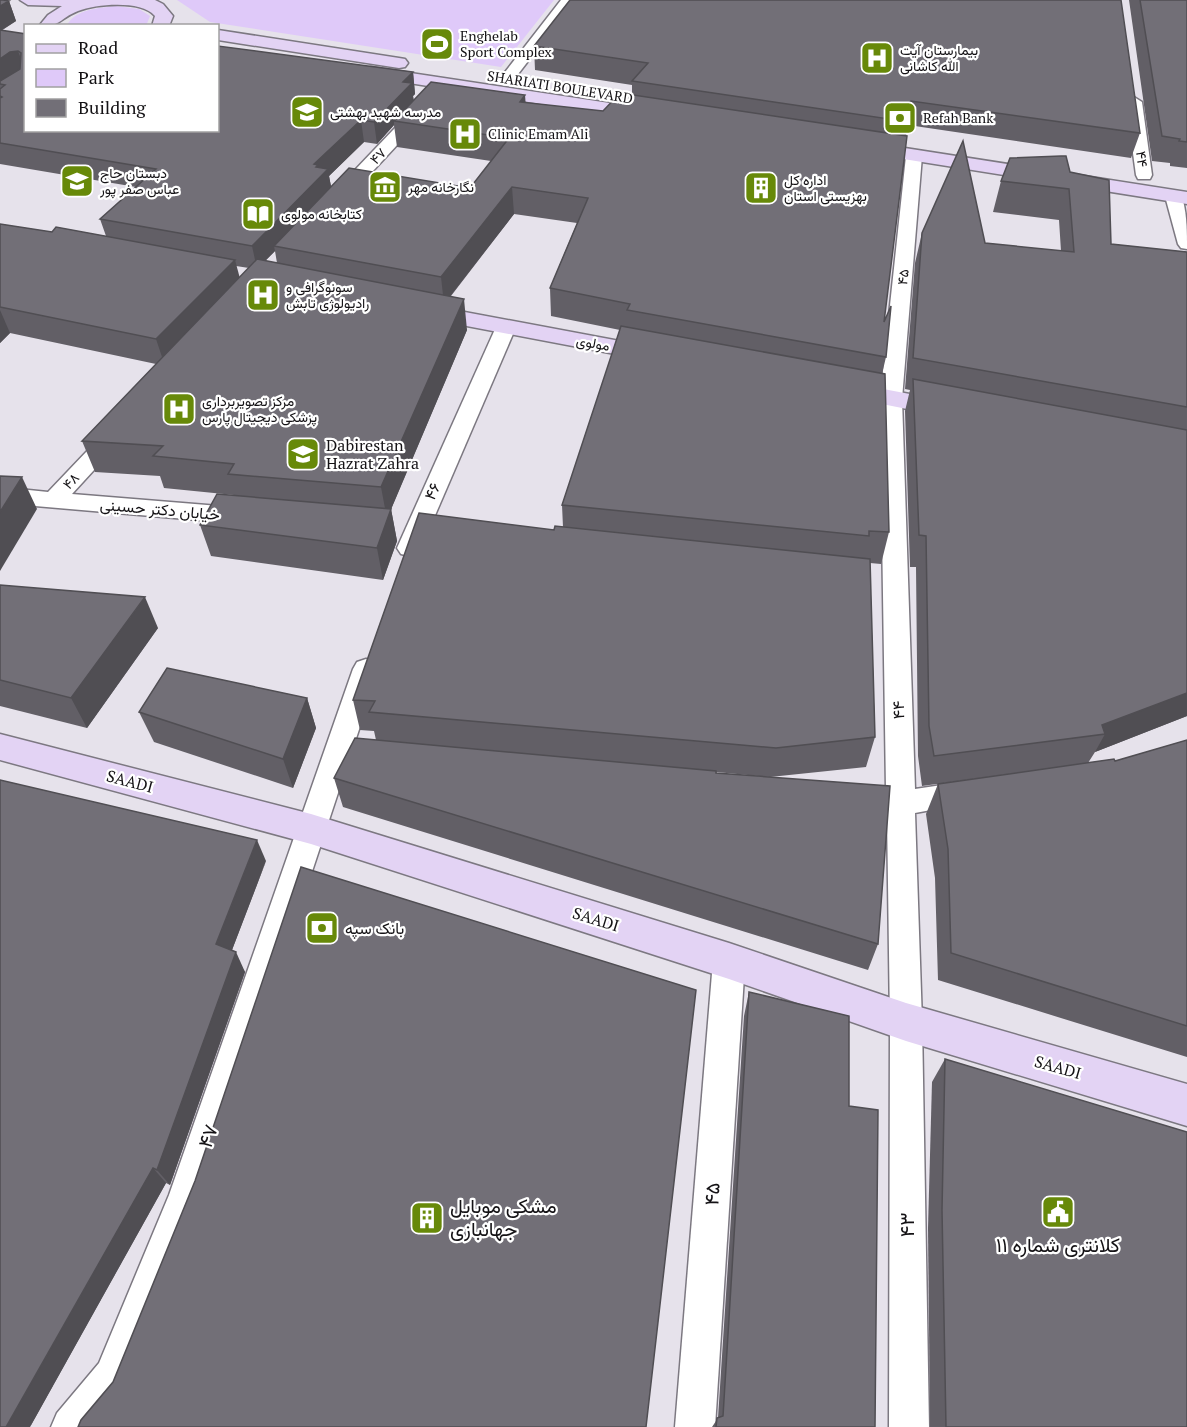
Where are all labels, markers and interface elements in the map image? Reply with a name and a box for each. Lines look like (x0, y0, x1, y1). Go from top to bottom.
legend (24, 24, 219, 132)
sports icon: Enghelab Sport Complex (419, 26, 455, 62)
place label: Enghelab Sport Complex (460, 26, 553, 61)
text: Road (78, 35, 118, 59)
hospital icon: بیمارستان آیت الله کاشانی (859, 40, 895, 76)
place label: بیمارستان آیت الله کاشانی (900, 40, 978, 75)
text: Park (78, 65, 115, 89)
street label: SHARIATI BOULEVARD (486, 66, 634, 107)
school or university icon: مدرسه شهید بهشتی (289, 94, 325, 130)
text: Building (78, 95, 146, 119)
bank icon: Refah Bank (882, 100, 918, 136)
place label: مدرسه شهید بهشتی (330, 102, 441, 121)
place label: Refah Bank (923, 108, 994, 127)
hospital icon: Clinic Emam Ali (447, 116, 483, 152)
place label: Clinic Emam Ali (488, 124, 588, 143)
street label: ۴۷ (365, 143, 390, 168)
street label: ۴۴ (1132, 150, 1153, 168)
school or university icon: دبستان حاج عباس صفر پور (59, 163, 95, 199)
place label: دبستان حاج عباس صفر پور (99, 163, 179, 199)
museum icon: نگارخانه مهر (367, 169, 403, 205)
building icon: اداره کل بهزیستی استان (743, 170, 779, 206)
place label: اداره کل بهزیستی استان (784, 170, 867, 205)
place label: نگارخانه مهر (407, 177, 474, 196)
library icon: کتابخانه مولوی (240, 196, 276, 232)
place label: کتابخانه مولوی (281, 204, 362, 223)
street label: ۴۵ (892, 268, 913, 286)
hospital icon: سونوگرافی و رادیولوژی تابش (245, 277, 281, 313)
place label: سونوگرافی و رادیولوژی تابش (286, 277, 369, 312)
street label: مولوی (575, 330, 611, 355)
hospital icon: مرکز تصویربرداری پزشکی دیجیتال پارس (161, 391, 197, 427)
place label: مرکز تصویربرداری پزشکی دیجیتال پارس (202, 391, 317, 427)
place label: Dabirestan Hazrat Zahra (326, 434, 419, 474)
school or university icon: Dabirestan Hazrat Zahra (285, 436, 321, 472)
street label: ۴۸ (58, 468, 83, 493)
street label: ۴۶ (419, 479, 446, 503)
street label: خیابان دکتر حسینی (99, 493, 221, 525)
street label: ۴۴ (887, 700, 909, 720)
street label: SAADI (104, 764, 156, 798)
street label: SAADI (570, 902, 622, 936)
bank icon: بانک سپه (304, 910, 340, 946)
place label: بانک سپه (345, 917, 404, 940)
street label: SAADI (1032, 1050, 1084, 1084)
street label: ۴۷ (191, 1120, 224, 1151)
street label: ۴۵ (697, 1181, 726, 1206)
place label: مشکی موبایل جهانبازی (450, 1192, 557, 1242)
public building icon: کلانتری شماره ۱۱ (1040, 1194, 1076, 1230)
building icon: مشکی موبایل جهانبازی (409, 1200, 445, 1236)
street label: ۴۳ (893, 1213, 920, 1237)
place label: کلانتری شماره ۱۱ (996, 1231, 1120, 1258)

